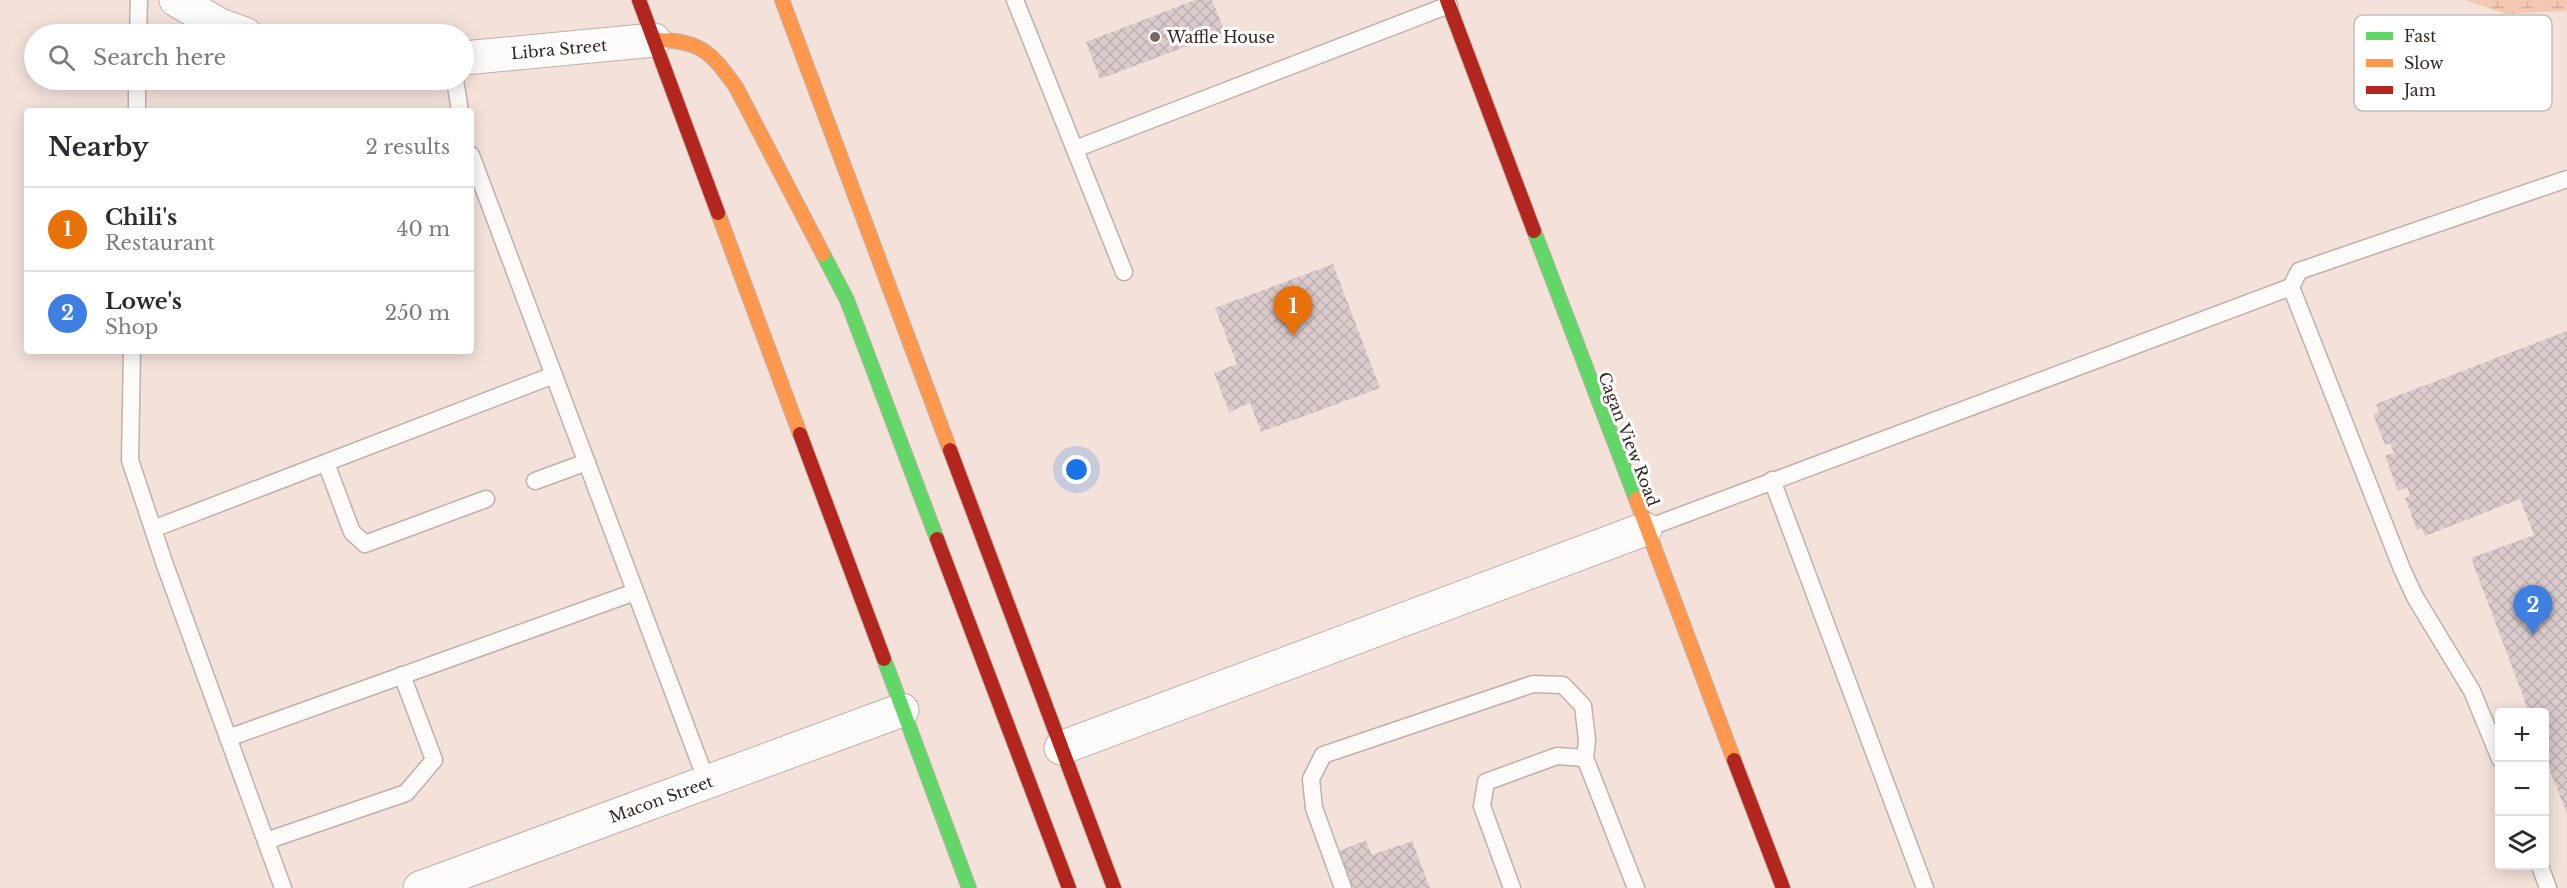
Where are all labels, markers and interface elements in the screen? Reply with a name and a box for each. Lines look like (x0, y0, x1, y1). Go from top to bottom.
legend (2354, 15, 2552, 111)
search box (24, 24, 474, 90)
text: Fast (2404, 26, 2436, 46)
place label: Waffle House (1166, 27, 1275, 47)
marker: Waffle House (1148, 30, 1162, 44)
street label: Libra Street (510, 35, 608, 63)
icon: search (45, 41, 78, 74)
text: Search here (93, 44, 226, 71)
text: Slow (2404, 53, 2444, 73)
text: Jam (2402, 80, 2436, 100)
text: Nearby (48, 131, 149, 163)
text: 2 results (366, 135, 450, 159)
text: Chili's (105, 204, 177, 231)
text: 1 (63, 217, 72, 241)
text: 40 m (397, 217, 450, 241)
text: Restaurant (105, 231, 215, 255)
pin: 1 (1274, 286, 1312, 336)
text: Lowe's (105, 288, 182, 315)
text: 2 (61, 301, 74, 325)
text: 250 m (385, 301, 450, 325)
text: Shop (105, 315, 158, 339)
street label: Cagan View Road (1594, 369, 1664, 509)
your location (1062, 455, 1091, 484)
pin: 2 (2514, 586, 2552, 635)
map controls (2495, 708, 2549, 870)
button: + (2495, 708, 2549, 762)
button: − (2495, 762, 2549, 816)
street label: Macon Street (606, 771, 716, 827)
button: layers (2495, 816, 2549, 870)

